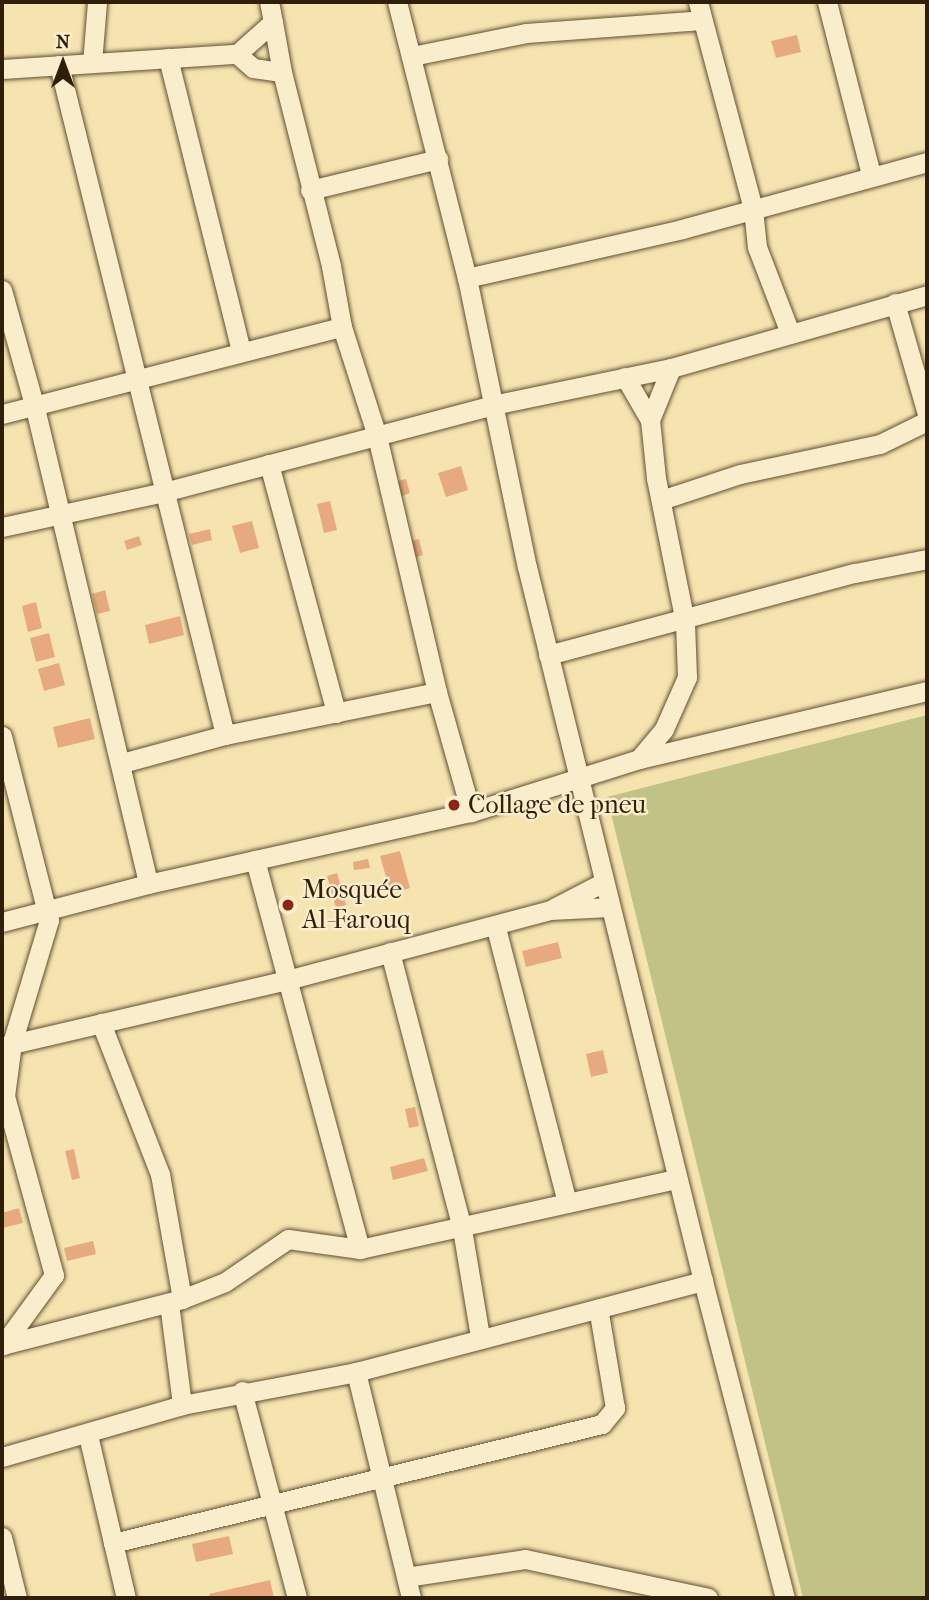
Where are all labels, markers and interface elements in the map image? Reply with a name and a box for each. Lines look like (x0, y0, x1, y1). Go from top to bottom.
north arrow (28, 28, 98, 98)
text: N (56, 31, 70, 53)
place label: Collage de pneu (468, 789, 646, 821)
marker: Collage de pneu (446, 797, 462, 813)
place label: Mosquée Al-Farouq (302, 874, 411, 936)
marker: Mosquée Al-Farouq (280, 897, 296, 913)

